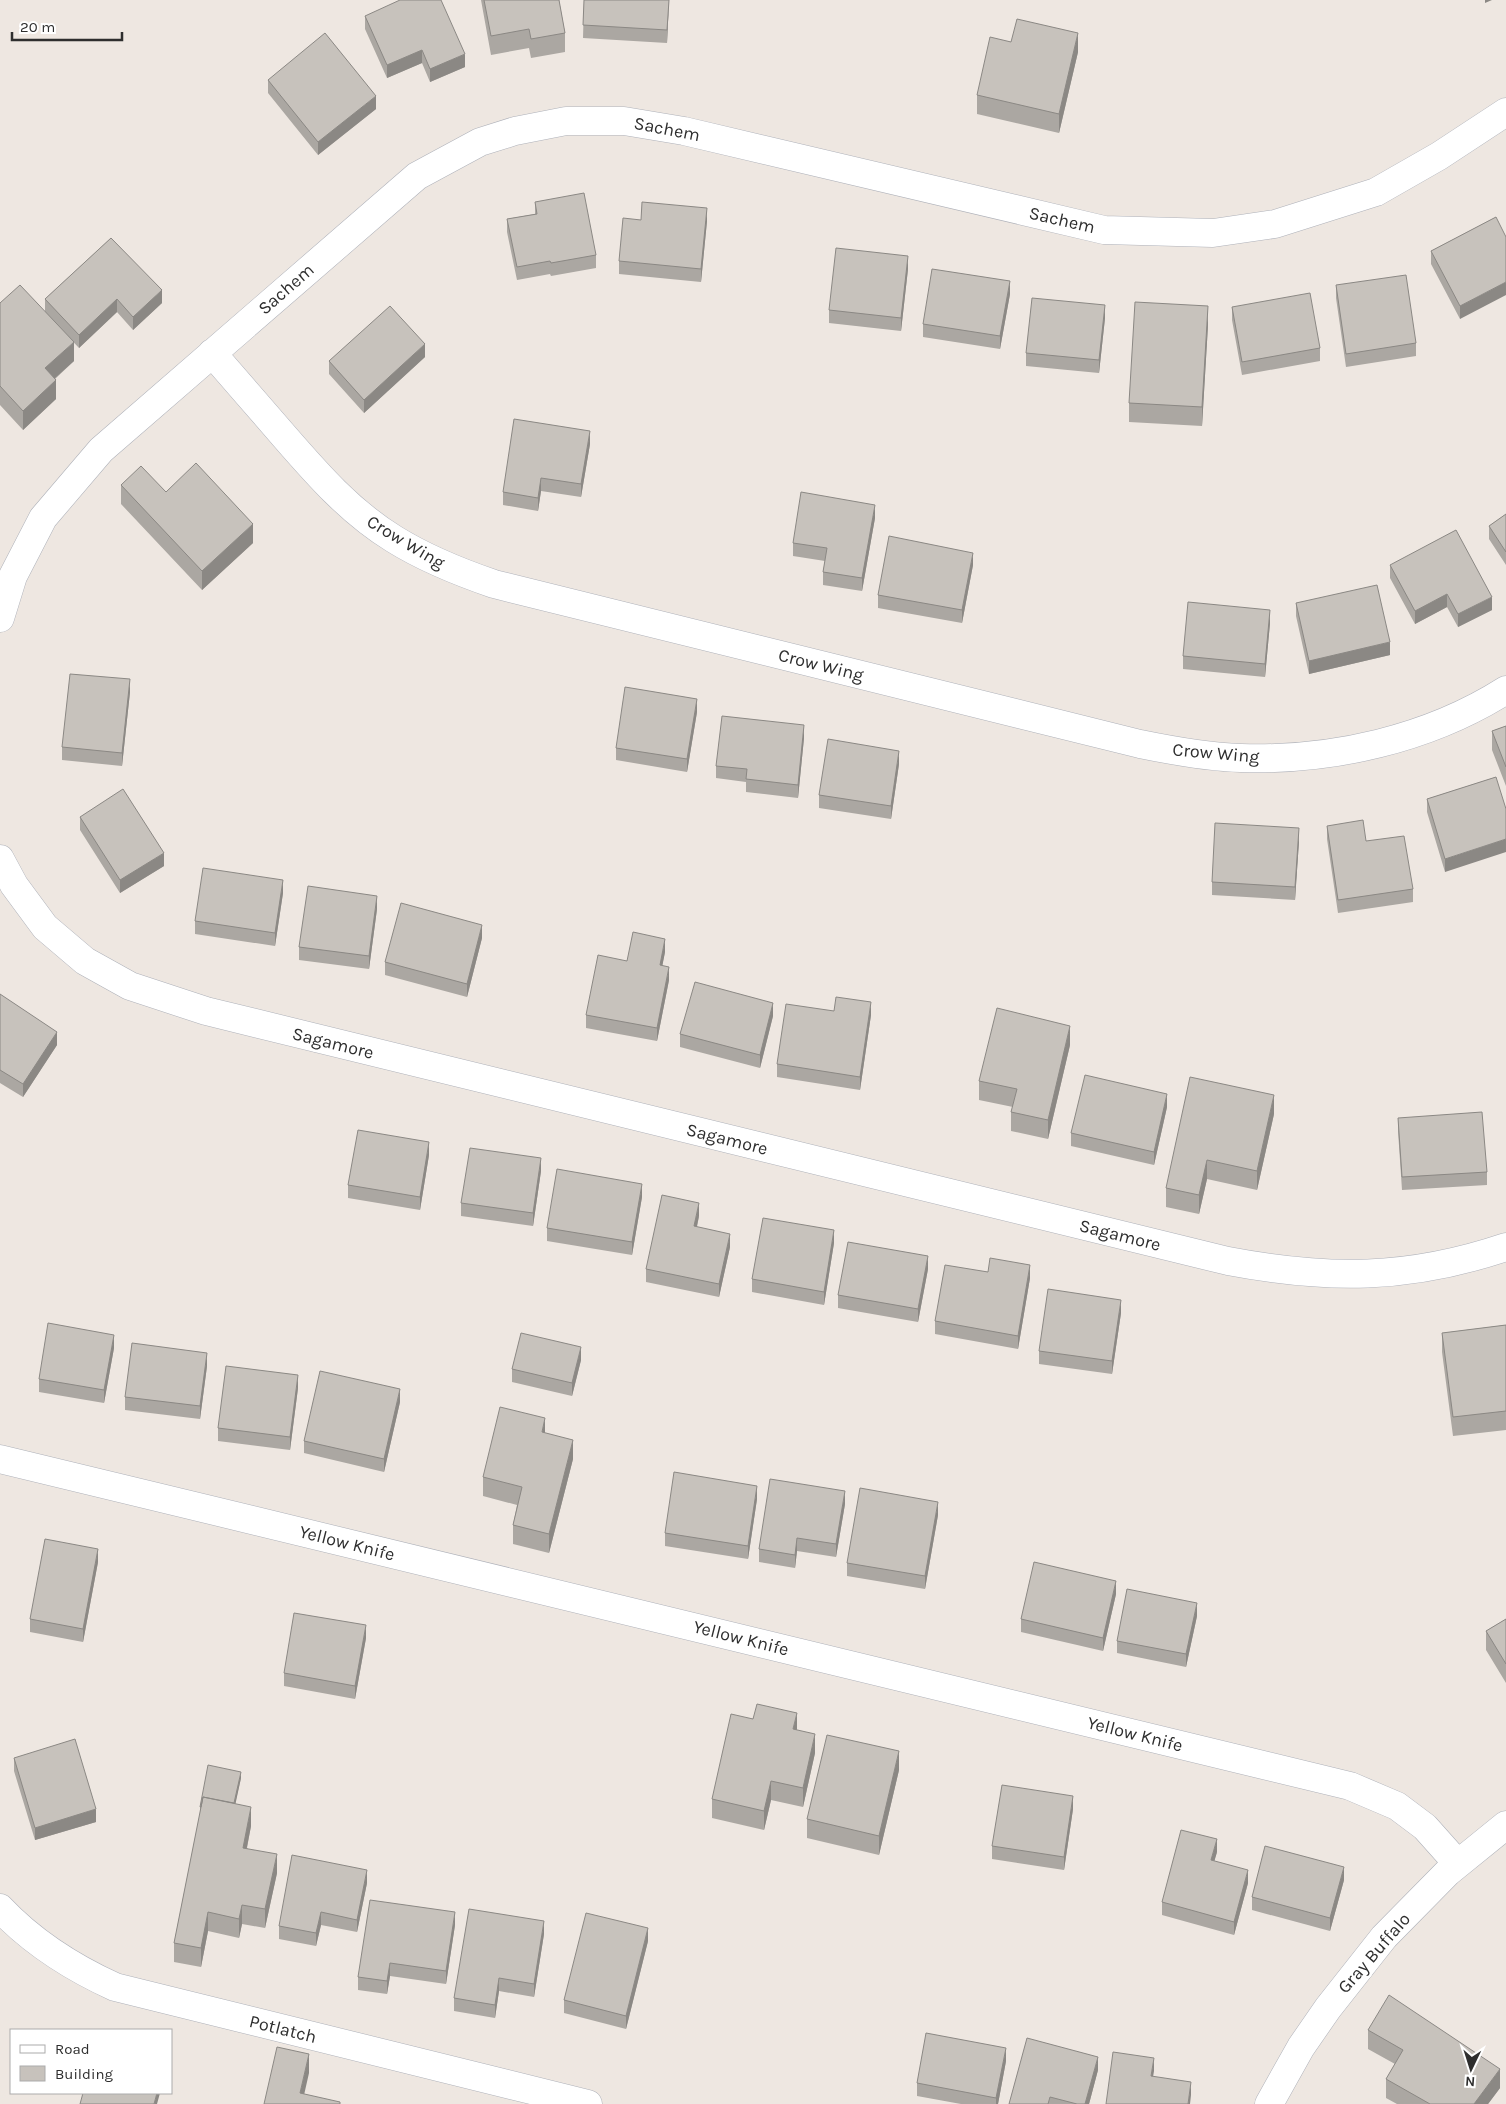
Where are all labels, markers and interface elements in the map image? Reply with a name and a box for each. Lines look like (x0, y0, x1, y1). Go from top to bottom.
scale bar (12, 10, 122, 42)
text: 20 m (20, 18, 55, 36)
street label: Sachem (632, 112, 702, 146)
street label: Sachem (1027, 202, 1097, 238)
street label: Sachem (253, 259, 319, 319)
street label: Crow Wing (363, 510, 449, 574)
street label: Crow Wing (776, 644, 866, 686)
street label: Crow Wing (1172, 738, 1260, 768)
street label: Sagamore (290, 1022, 376, 1064)
street label: Sagamore (684, 1118, 770, 1160)
street label: Sagamore (1077, 1214, 1163, 1256)
street label: Yellow Knife (297, 1521, 397, 1565)
street label: Yellow Knife (691, 1616, 791, 1660)
street label: Yellow Knife (1085, 1712, 1185, 1756)
street label: Gray Buffalo (1333, 1908, 1415, 1998)
street label: Potlatch (247, 2010, 319, 2048)
legend (10, 2029, 172, 2094)
text: Road (55, 2040, 90, 2058)
north arrow (1446, 2044, 1496, 2094)
text: Building (55, 2065, 113, 2083)
text: N (1465, 2073, 1476, 2090)

